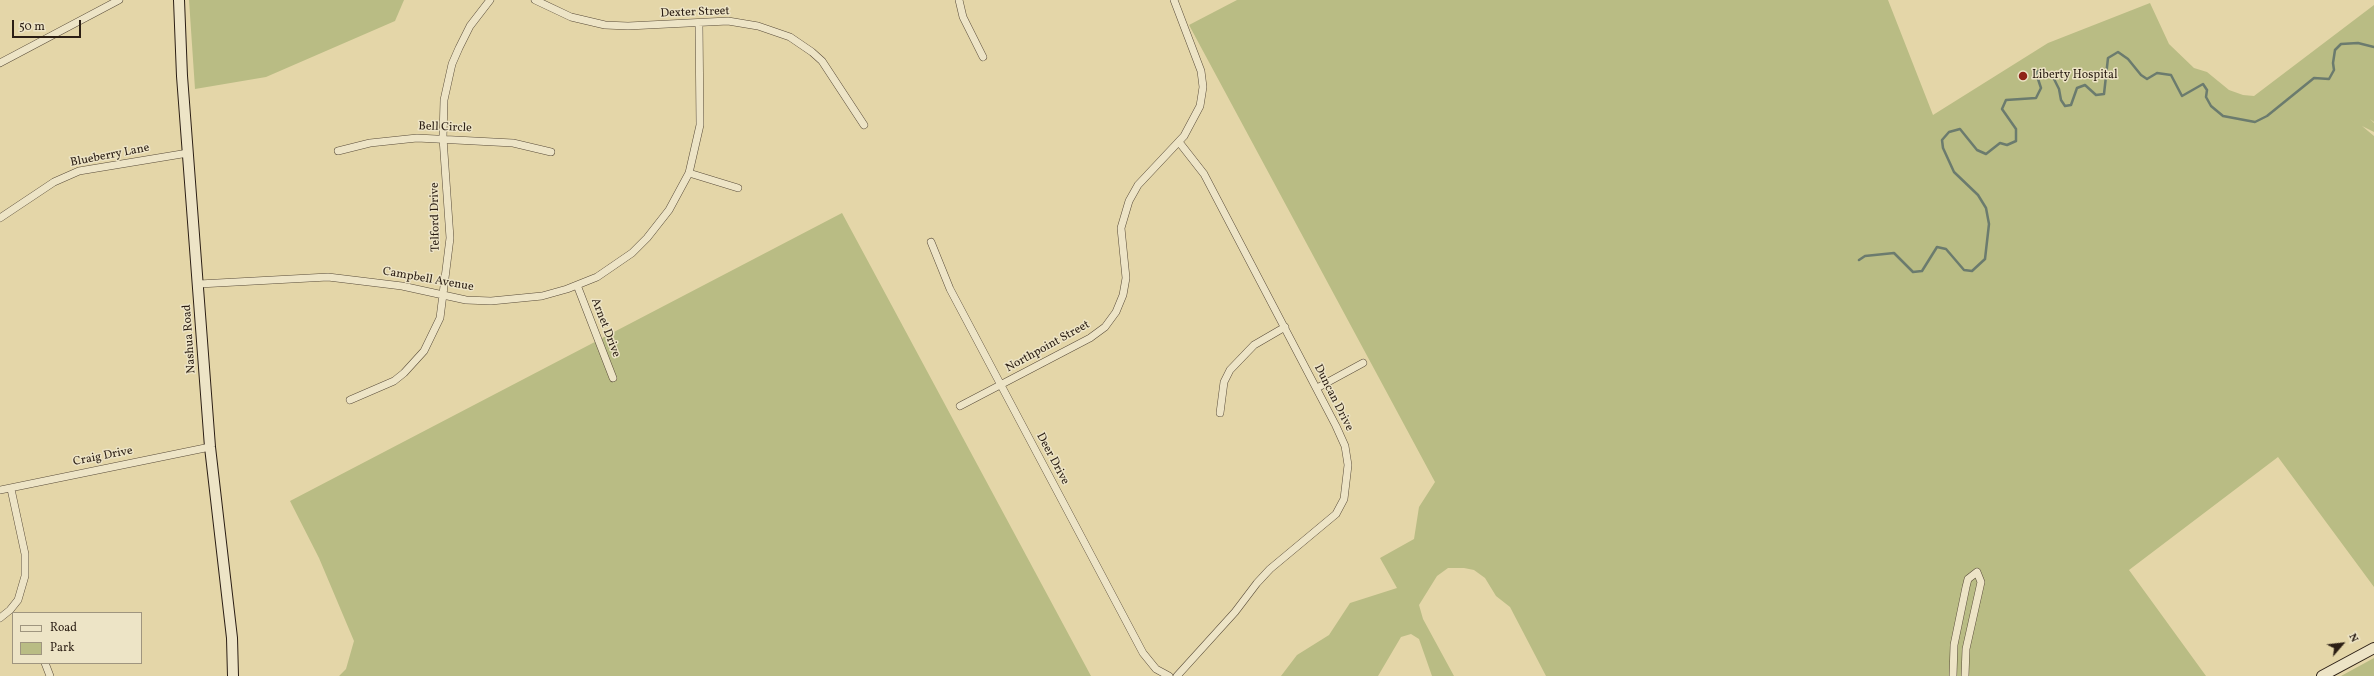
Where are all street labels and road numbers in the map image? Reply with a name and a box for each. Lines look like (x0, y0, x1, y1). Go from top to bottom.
street label: Dexter Street (660, 5, 730, 21)
street label: Bell Circle (418, 120, 472, 136)
street label: Blueberry Lane (69, 141, 151, 171)
street label: Telford Drive (428, 182, 444, 252)
street label: Campbell Avenue (381, 265, 475, 295)
street label: Arnet Drive (587, 296, 623, 360)
street label: Nashua Road (180, 304, 200, 374)
street label: Northpoint Street (1003, 318, 1093, 376)
street label: Duncan Drive (1310, 362, 1356, 434)
street label: Deer Drive (1032, 431, 1072, 487)
street label: Craig Drive (72, 444, 134, 470)

